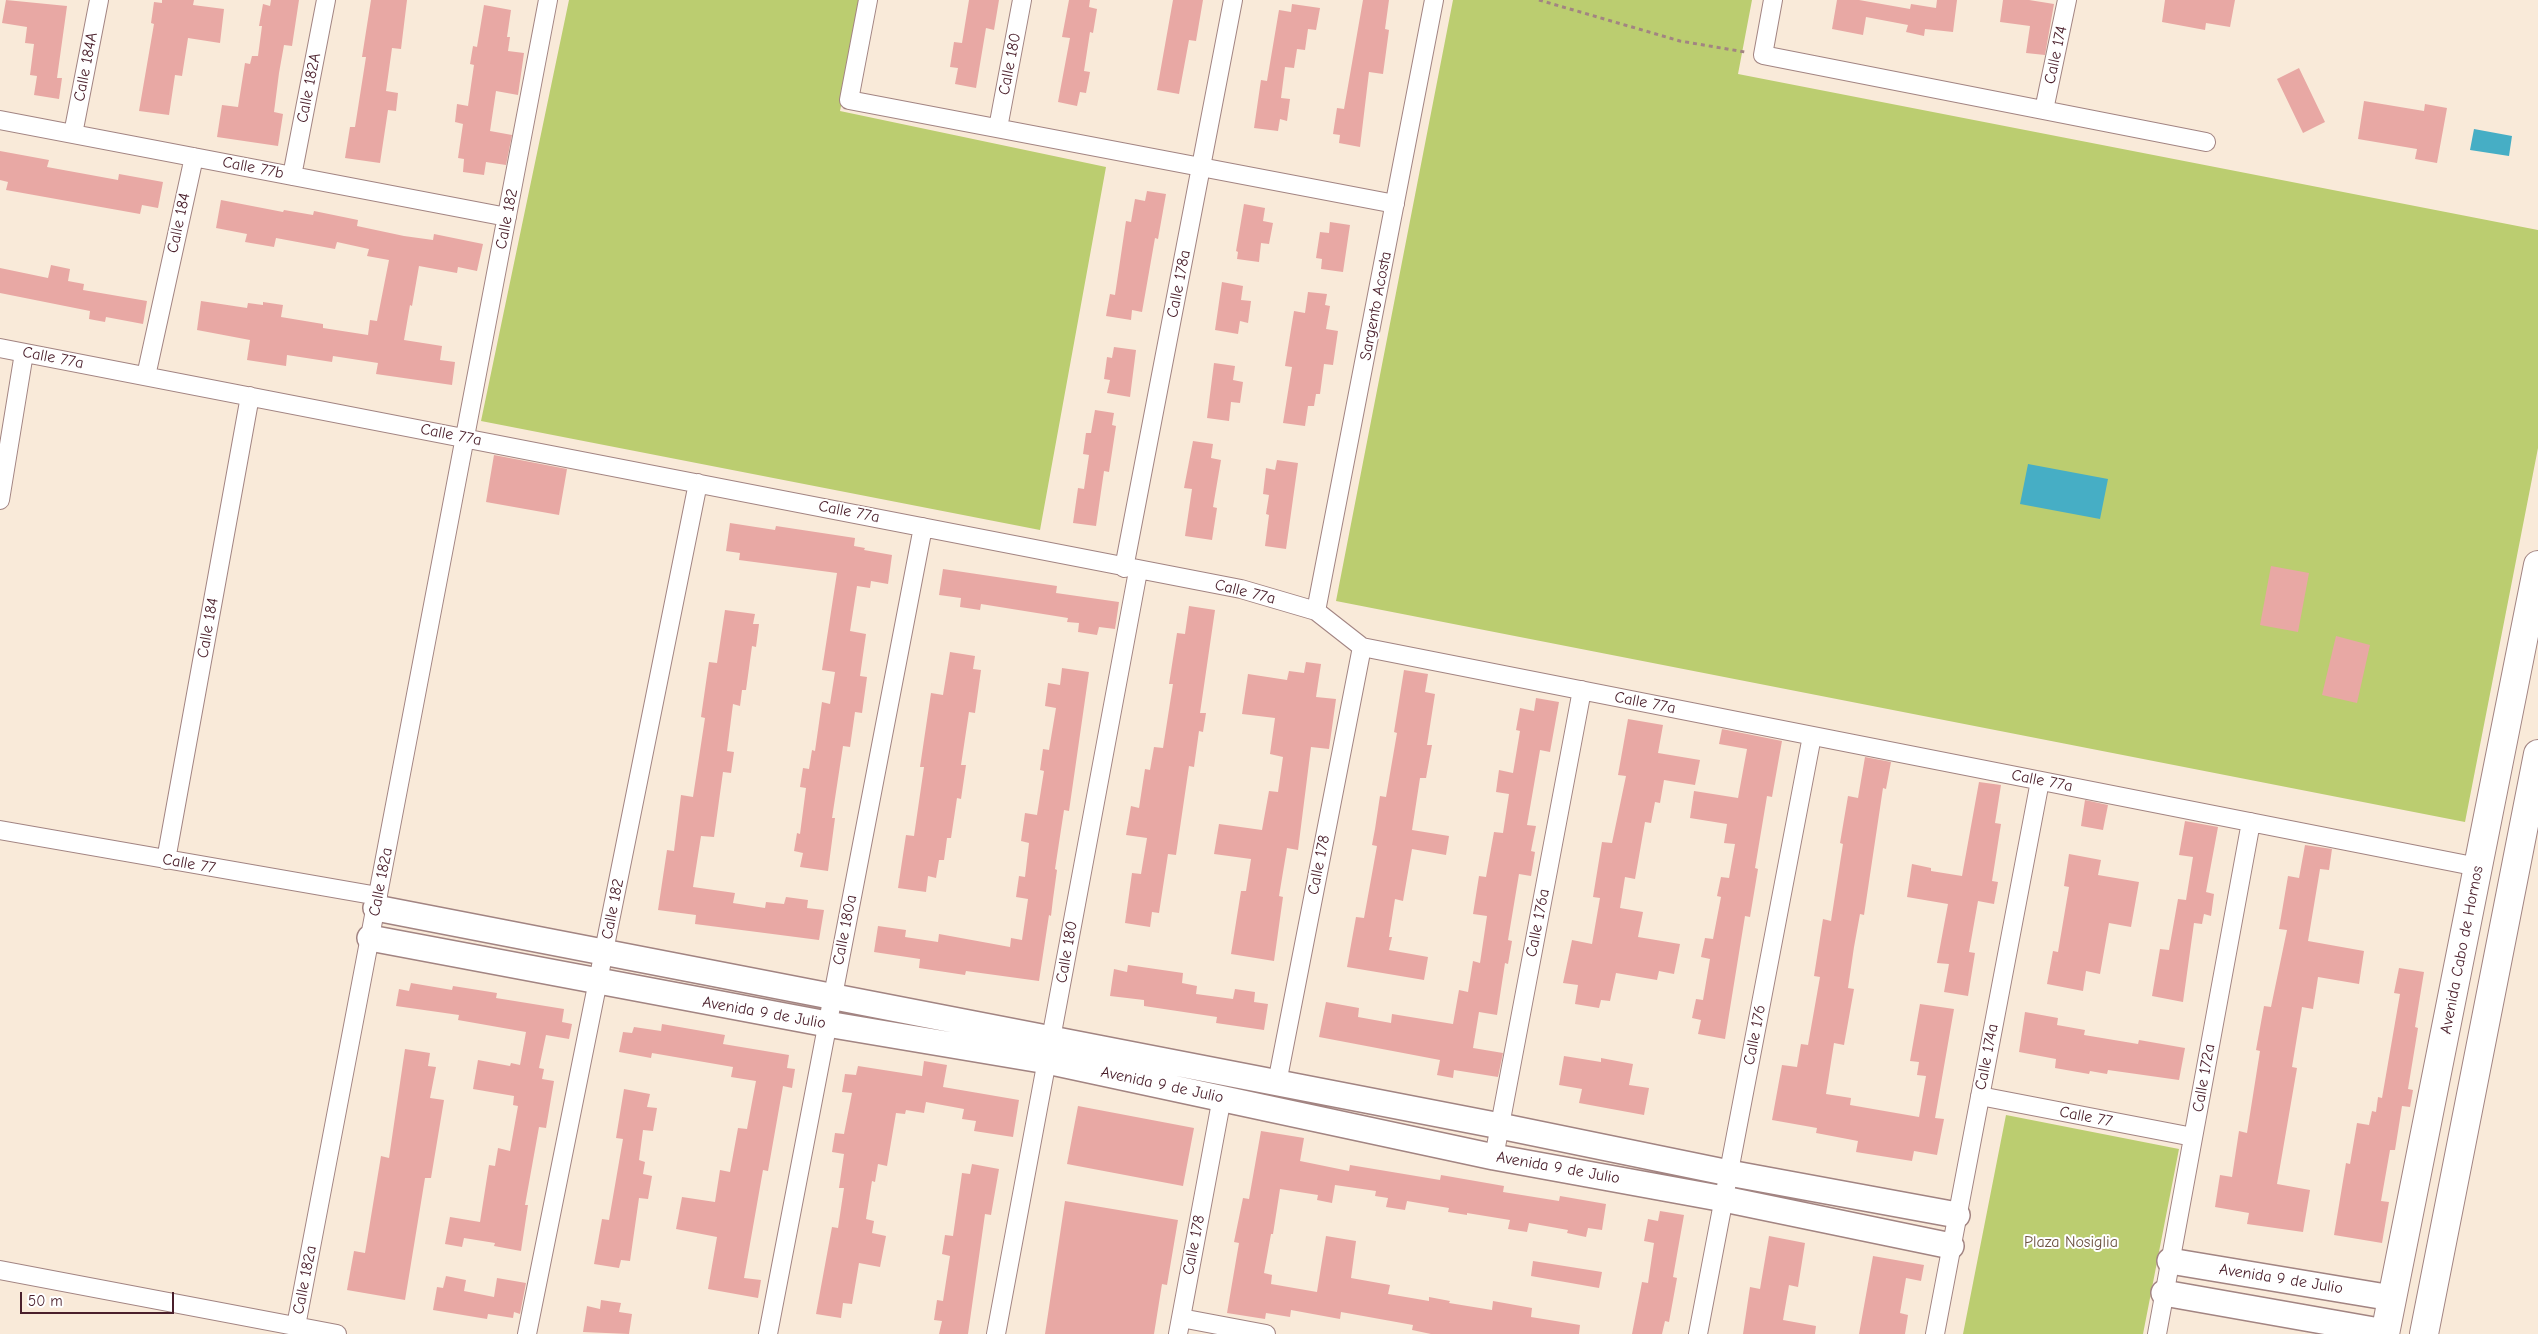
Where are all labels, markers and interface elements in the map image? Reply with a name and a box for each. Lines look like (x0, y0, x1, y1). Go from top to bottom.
street label: Calle 174 (2040, 24, 2072, 86)
street label: Calle 184A (70, 31, 102, 103)
street label: Calle 180 (995, 31, 1025, 97)
street label: Calle 182A (293, 51, 325, 125)
street label: Calle 77b (221, 153, 285, 183)
street label: Calle 182 (492, 187, 522, 251)
street label: Calle 184 (163, 191, 195, 255)
street label: Calle 178a (1163, 248, 1195, 320)
street label: Sargento Acosta (1356, 250, 1396, 362)
street label: Calle 77a (21, 343, 85, 373)
street label: Calle 77a (419, 420, 483, 450)
street label: Calle 77a (817, 497, 881, 527)
street label: Calle 77a (1213, 575, 1277, 609)
street label: Calle 184 (193, 596, 223, 660)
street label: Calle 77a (1613, 688, 1677, 718)
street label: Calle 77a (2010, 766, 2074, 796)
street label: Calle 178 (1304, 833, 1334, 897)
street label: Calle 182a (365, 846, 397, 918)
street label: Calle 77 (161, 850, 217, 878)
street label: Avenida Cabo de Hornos (2436, 864, 2488, 1036)
street label: Calle 182 (598, 877, 628, 941)
street label: Calle 176a (1522, 887, 1554, 959)
street label: Calle 180a (829, 893, 861, 967)
street label: Calle 180 (1052, 919, 1082, 985)
street label: Avenida 9 de Julio (701, 993, 827, 1033)
street label: Calle 176 (1740, 1003, 1770, 1067)
street label: Calle 174a (1971, 1022, 2003, 1092)
street label: Calle 172a (2189, 1042, 2219, 1114)
street label: Avenida 9 de Julio (1099, 1063, 1225, 1107)
street label: Calle 77 (2058, 1102, 2114, 1132)
street label: Avenida 9 de Julio (1495, 1148, 1621, 1188)
street label: Calle 178 (1179, 1213, 1209, 1277)
park label: Plaza Nosiglia (2024, 1232, 2118, 1252)
street label: Calle 182a (289, 1244, 321, 1316)
street label: Avenida 9 de Julio (2218, 1260, 2344, 1298)
scale bar (22, 1282, 176, 1314)
text: 50 m (28, 1292, 63, 1310)

